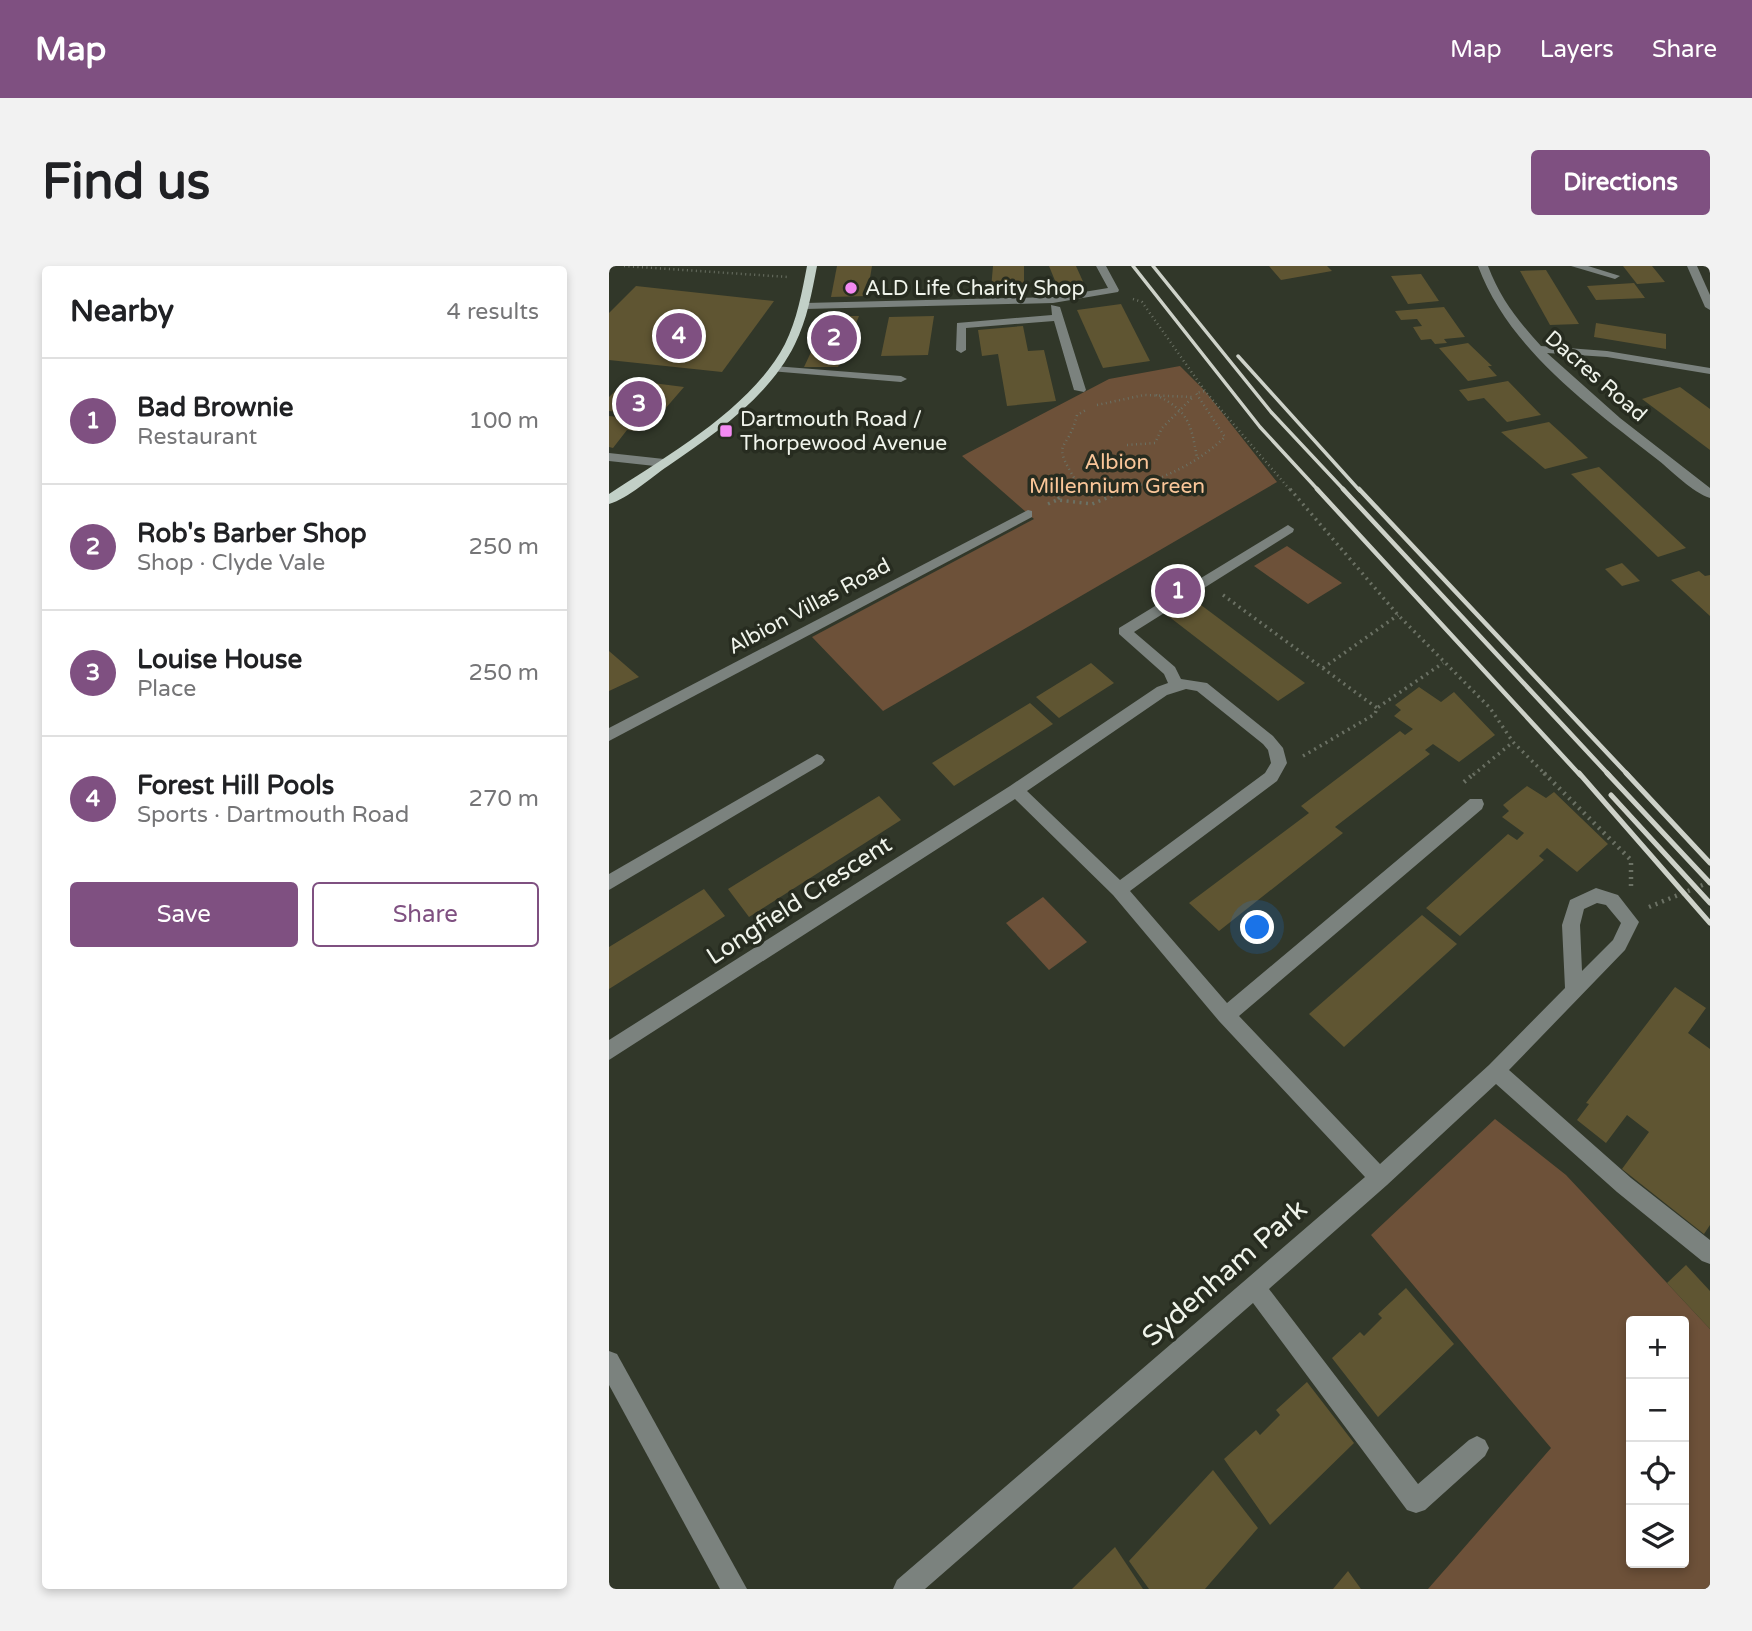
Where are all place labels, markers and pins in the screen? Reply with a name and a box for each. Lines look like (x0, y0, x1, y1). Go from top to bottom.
place label: ALD Life Charity Shop (865, 276, 1085, 301)
marker: ALD Life Charity Shop (843, 280, 859, 296)
pin: 4 (656, 310, 702, 362)
pin: 2 (811, 312, 857, 364)
pin: 3 (616, 378, 662, 430)
place label: Dartmouth Road / Thorpewood Avenue (740, 407, 947, 456)
marker: Dartmouth Road / Thorpewood Avenue (718, 423, 734, 439)
pin: 1 (1155, 565, 1201, 617)

